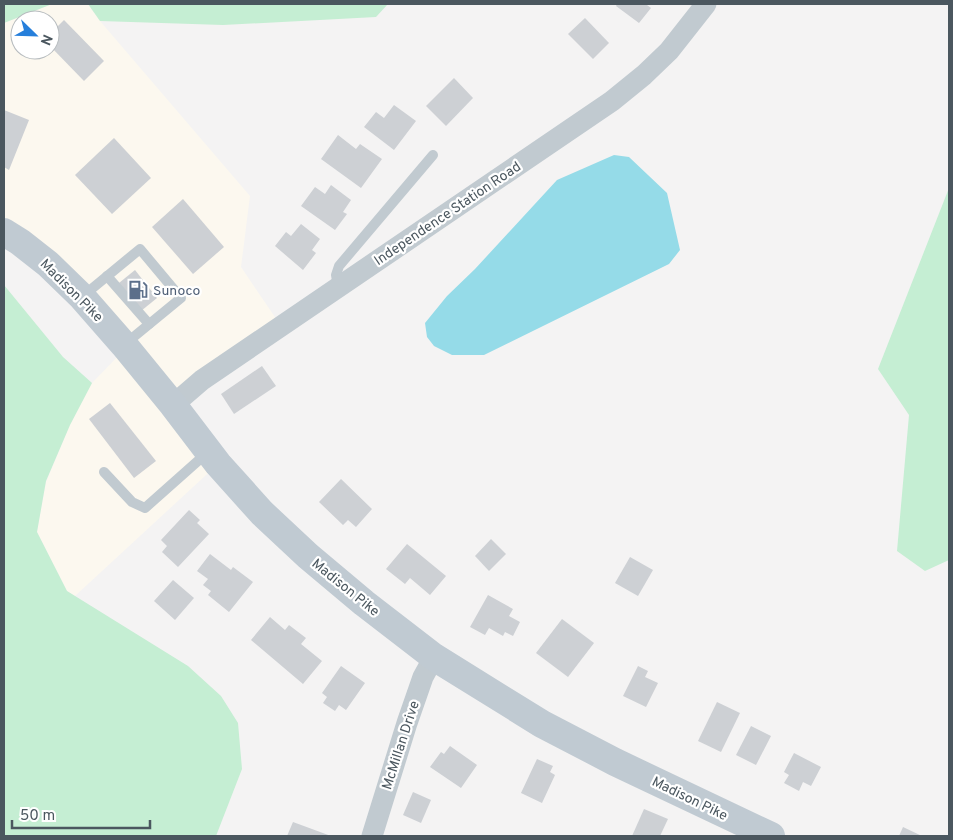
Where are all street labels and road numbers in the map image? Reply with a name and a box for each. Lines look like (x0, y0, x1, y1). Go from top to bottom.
street label: Independence Station Road (371, 159, 525, 270)
street label: Madison Pike (36, 256, 106, 326)
street label: Madison Pike (308, 556, 382, 621)
street label: McMillan Drive (379, 699, 424, 792)
street label: Madison Pike (649, 774, 730, 825)

